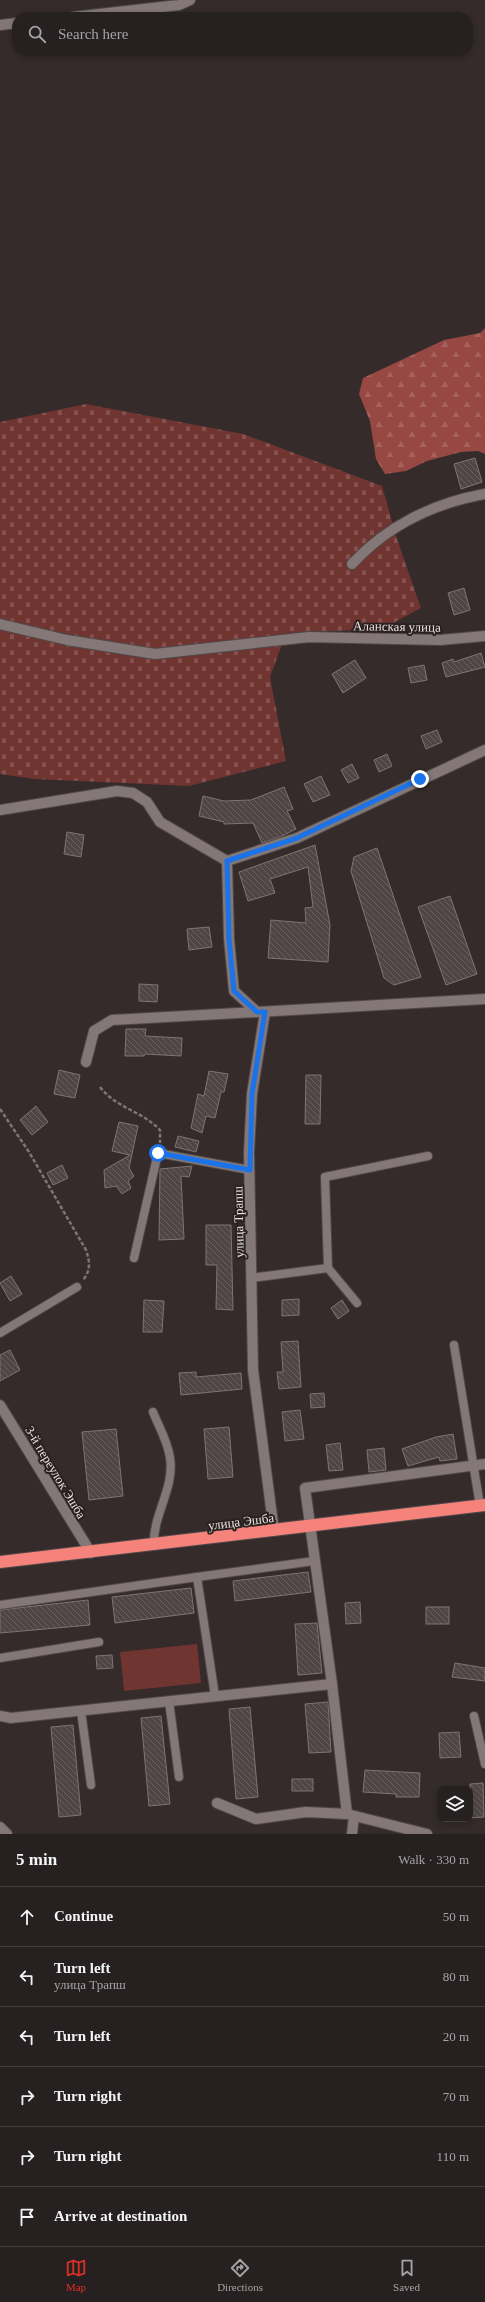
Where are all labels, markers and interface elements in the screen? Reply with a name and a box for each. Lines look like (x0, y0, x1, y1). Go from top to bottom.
search box (12, 12, 473, 56)
icon: search (26, 23, 48, 45)
text: Search here (58, 26, 128, 42)
street label: Аланская улица (353, 618, 441, 635)
route end (411, 770, 429, 788)
route start (149, 1144, 167, 1162)
street label: улица Трапш (230, 1186, 247, 1258)
street label: 3-й переулок Эшба (22, 1423, 89, 1521)
street label: улица Эшба (207, 1510, 275, 1533)
map controls (437, 1786, 473, 1822)
button: layers (437, 1786, 473, 1822)
text: 5 min (16, 1850, 57, 1869)
text: Walk · 330 m (398, 1852, 469, 1867)
icon: ahead (16, 1906, 38, 1928)
text: Continue (54, 1908, 113, 1924)
text: 50 m (443, 1909, 469, 1924)
text: Turn left (54, 1960, 111, 1976)
icon: left (16, 1966, 38, 1988)
text: 80 m (443, 1969, 469, 1984)
text: улица Трапш (54, 1977, 126, 1992)
icon: left (16, 2026, 38, 2048)
text: Turn left (54, 2028, 111, 2044)
text: 20 m (443, 2029, 469, 2044)
icon: right (16, 2086, 38, 2108)
text: Turn right (54, 2088, 121, 2104)
text: 70 m (443, 2089, 469, 2104)
icon: right (16, 2146, 38, 2168)
text: Turn right (54, 2148, 121, 2164)
text: 110 m (437, 2149, 469, 2164)
icon: arrive (16, 2206, 38, 2228)
text: Arrive at destination (54, 2208, 187, 2224)
tab: Map (65, 2257, 87, 2293)
tab: Directions (217, 2257, 263, 2293)
tab: Saved (393, 2257, 420, 2293)

